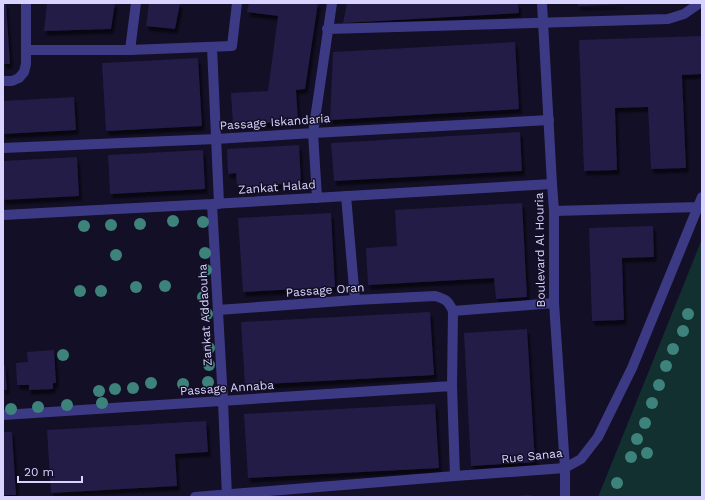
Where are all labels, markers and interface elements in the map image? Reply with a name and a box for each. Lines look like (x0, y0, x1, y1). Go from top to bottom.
street label: Passage Iskandaria (219, 111, 331, 133)
street label: Zankat Halad (238, 177, 316, 197)
street label: Boulevard Al Houria (532, 192, 548, 308)
street label: Zankat Addaouha (195, 263, 215, 366)
street label: Passage Oran (285, 280, 365, 300)
street label: Passage Annaba (179, 378, 275, 398)
street label: Rue Sanaa (501, 446, 564, 466)
scale bar (18, 458, 82, 484)
text: 20 m (24, 465, 54, 479)

